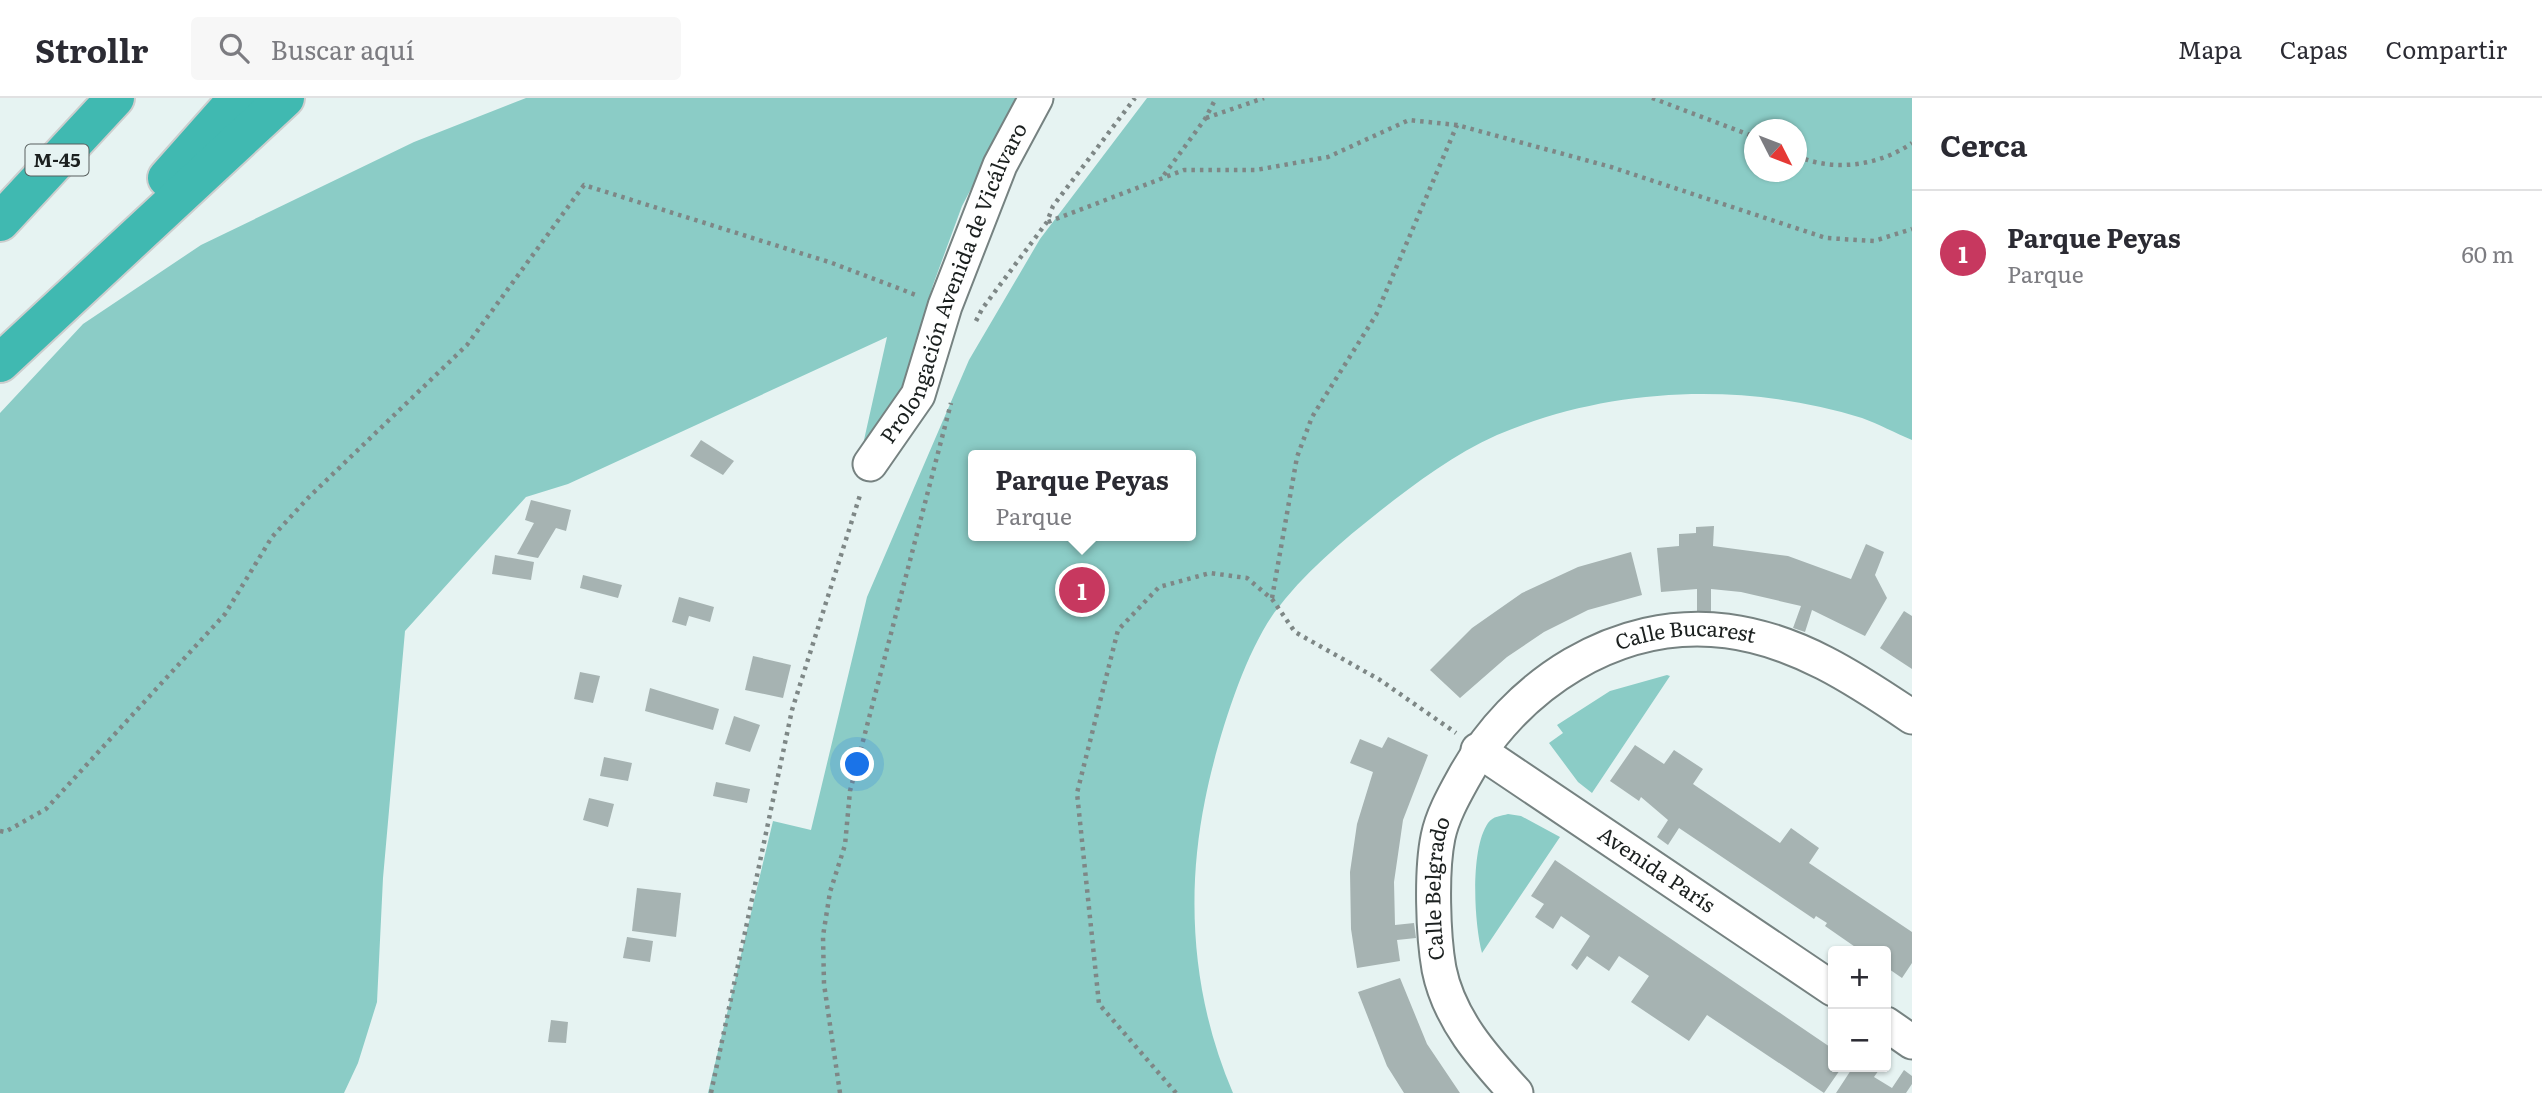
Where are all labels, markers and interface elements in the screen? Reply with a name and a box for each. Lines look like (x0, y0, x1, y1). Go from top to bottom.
search box (191, 17, 681, 80)
text: Strollr (35, 24, 149, 73)
icon: search (215, 29, 253, 67)
text: Buscar aquí (271, 29, 414, 68)
text: Mapa (2178, 31, 2242, 66)
text: Capas (2280, 31, 2347, 66)
text: Compartir (2385, 31, 2507, 66)
street label: Prolongación Avenida de Vicálvaro (871, 116, 1033, 449)
north arrow (1744, 119, 1807, 182)
text: Cerca (1940, 122, 2027, 166)
road number: M-45 (25, 144, 88, 176)
text: Parque Peyas (2007, 217, 2181, 256)
text: 1 (1958, 236, 1968, 270)
text: 60 m (2461, 236, 2514, 270)
text: Parque (2007, 256, 2084, 290)
popup (968, 450, 1196, 541)
text: Parque Peyas (995, 459, 1169, 498)
text: Parque (995, 498, 1072, 532)
pin: 1 (1059, 564, 1105, 616)
street label: Calle Bucarest (1610, 611, 1760, 656)
your location (840, 747, 874, 781)
street label: Calle Belgrado (1416, 811, 1456, 962)
street label: Avenida París (1593, 817, 1723, 919)
map controls (1828, 946, 1891, 1072)
button: + (1828, 946, 1891, 1009)
button: − (1828, 1009, 1891, 1072)

